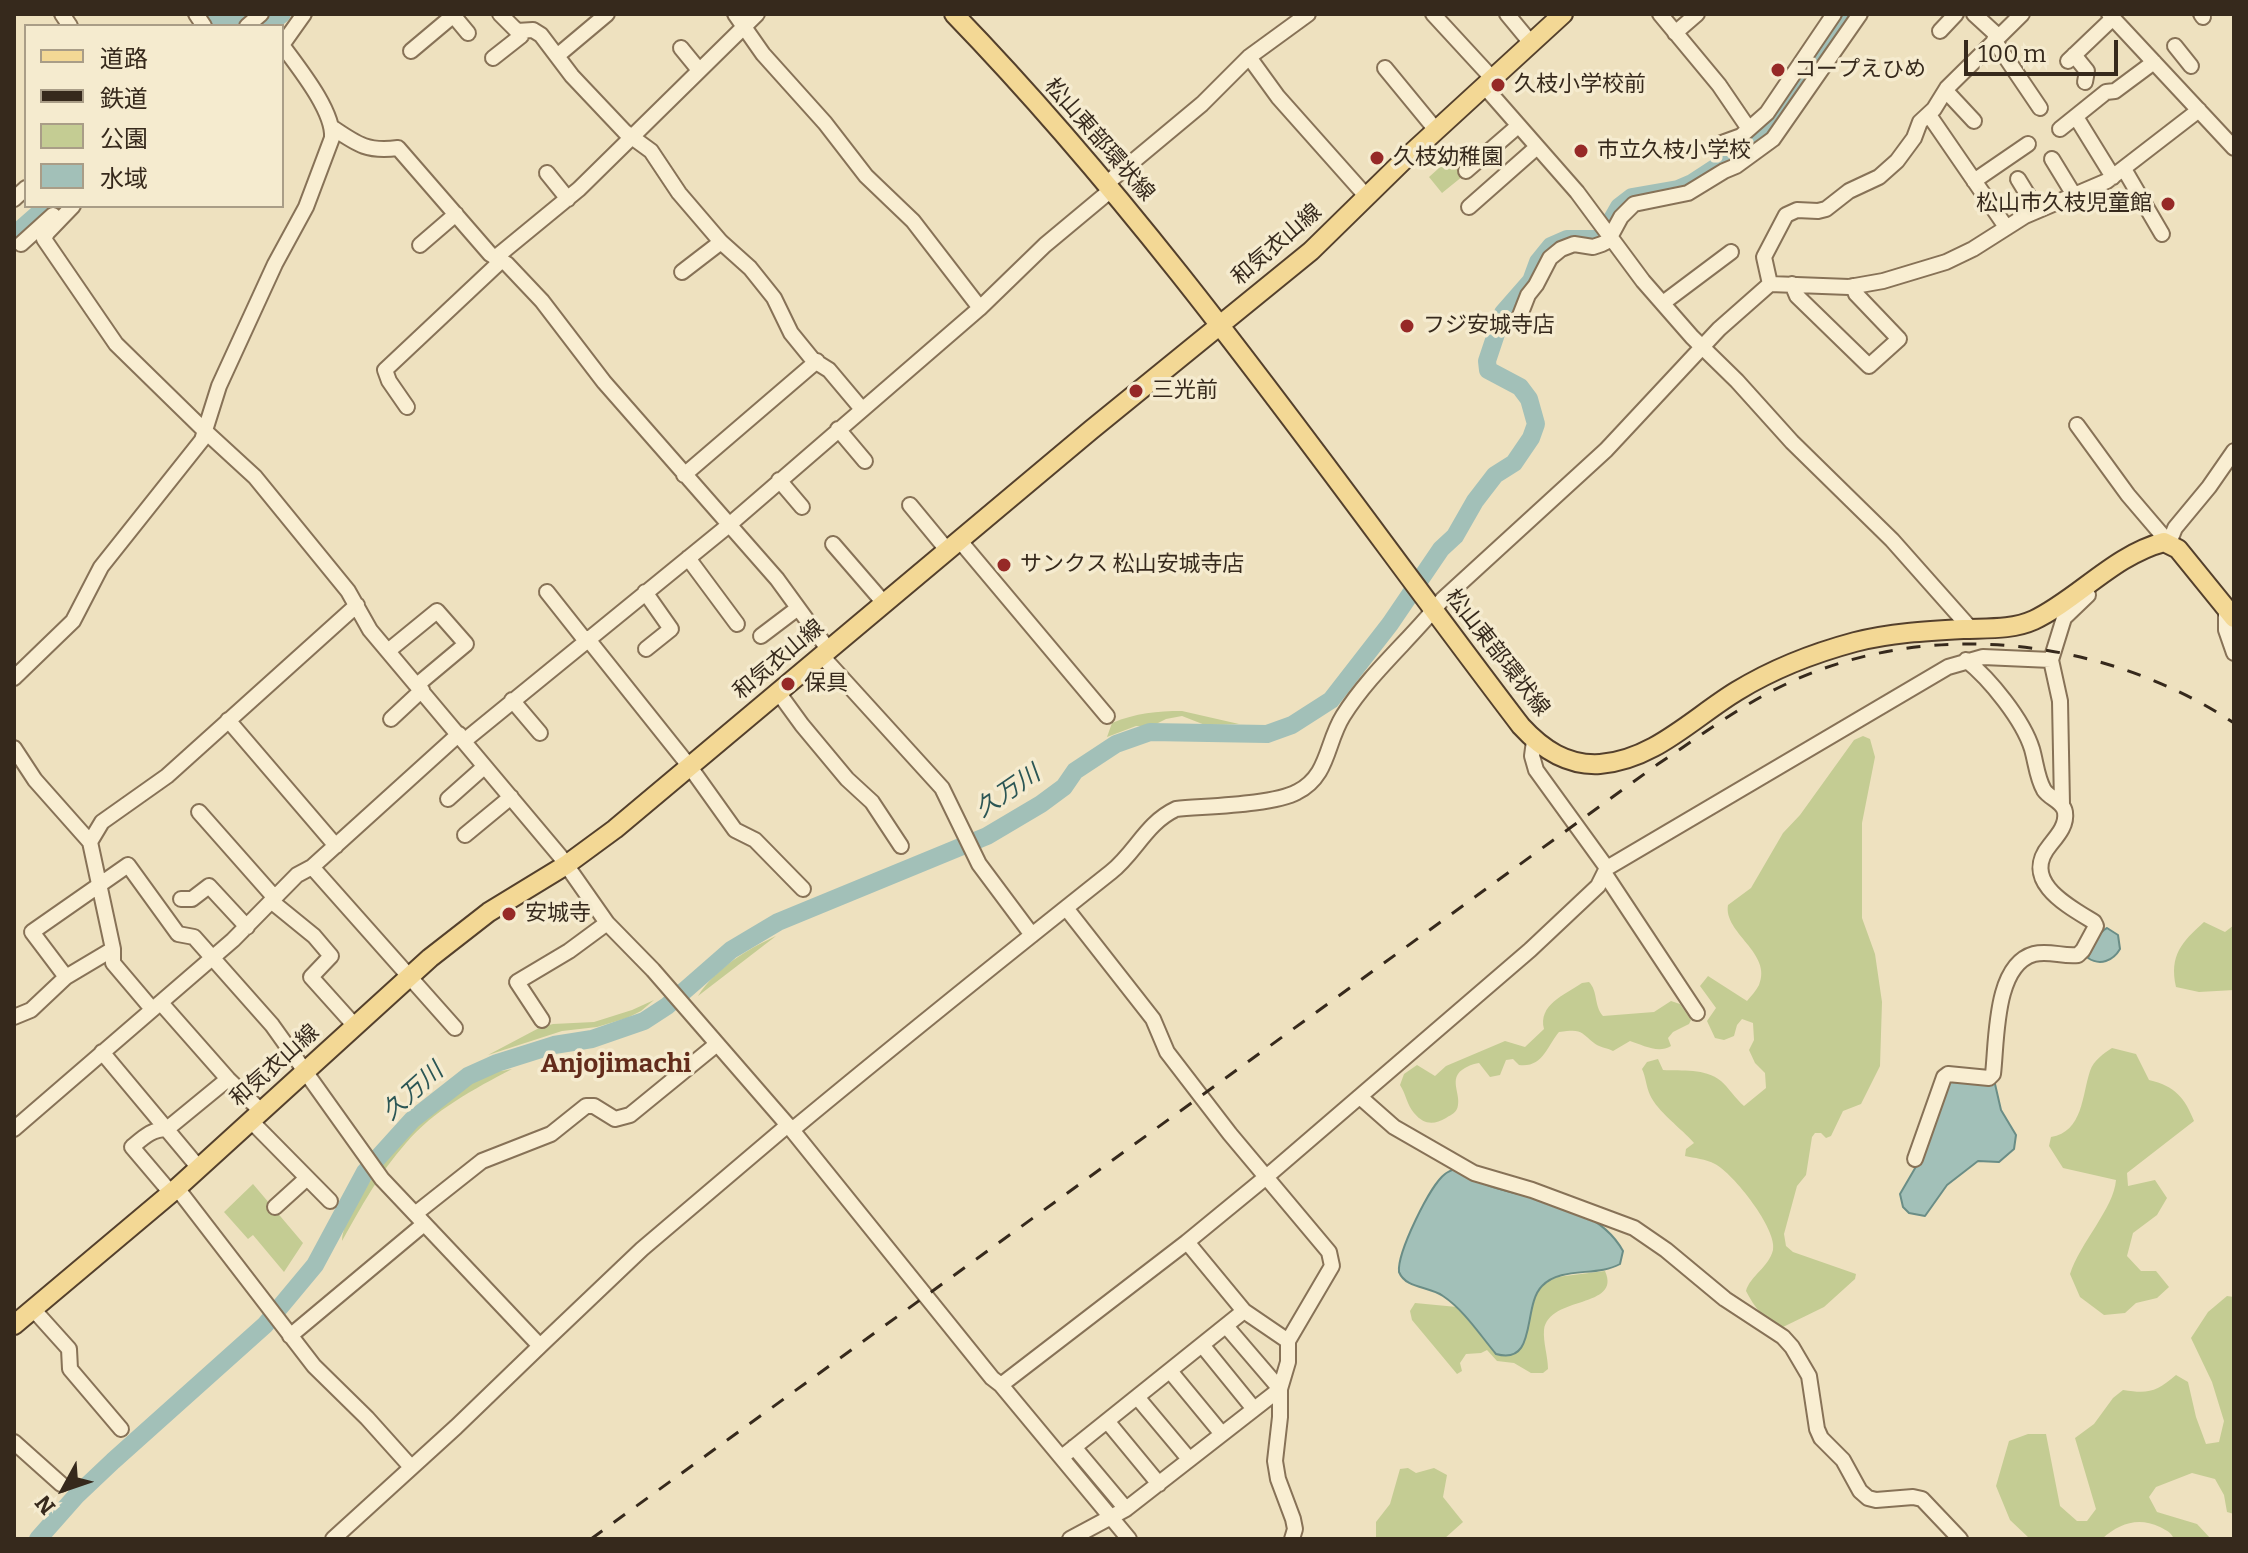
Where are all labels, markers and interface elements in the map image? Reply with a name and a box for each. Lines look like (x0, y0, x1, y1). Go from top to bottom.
legend (24, 24, 284, 208)
scale bar (1968, 24, 2122, 74)
text: 100 m (1978, 40, 2046, 68)
text: 道路 (100, 45, 148, 73)
place label: コープえひめ (1794, 57, 1926, 83)
marker: コープえひめ (1769, 61, 1787, 79)
place label: 久枝小学校前 (1514, 72, 1646, 98)
street label: 松山東部環状線 (1039, 73, 1159, 207)
marker: 久枝小学校前 (1489, 76, 1507, 94)
text: 鉄道 (100, 85, 148, 113)
text: 公園 (100, 125, 148, 153)
place label: 市立久枝小学校 (1597, 138, 1751, 164)
marker: 市立久枝小学校 (1572, 142, 1590, 160)
place label: 久枝幼稚園 (1393, 145, 1503, 171)
marker: 久枝幼稚園 (1368, 149, 1386, 167)
text: 水域 (100, 165, 148, 193)
place label: 松山市久枝児童館 (1976, 191, 2152, 217)
marker: 松山市久枝児童館 (2159, 195, 2177, 213)
street label: 和気衣山線 (1227, 199, 1327, 291)
place label: フジ安城寺店 (1423, 313, 1555, 339)
marker: フジ安城寺店 (1398, 317, 1416, 335)
place label: 三光前 (1152, 378, 1218, 404)
marker: 三光前 (1127, 382, 1145, 400)
place label: サンクス 松山安城寺店 (1020, 552, 1244, 578)
marker: サンクス 松山安城寺店 (995, 556, 1013, 574)
street label: 松山東部環状線 (1439, 584, 1555, 722)
street label: 和気衣山線 (728, 615, 830, 705)
place label: 保具 (804, 671, 848, 697)
marker: 保具 (779, 675, 797, 693)
water label: 久万川 (970, 760, 1046, 824)
place label: 安城寺 (525, 901, 591, 927)
marker: 安城寺 (500, 905, 518, 923)
street label: 和気衣山線 (225, 1019, 325, 1113)
district label: Anjojimachi (541, 1049, 691, 1081)
water label: 久万川 (377, 1057, 449, 1127)
north arrow (24, 1449, 104, 1529)
text: N (29, 1490, 61, 1520)

